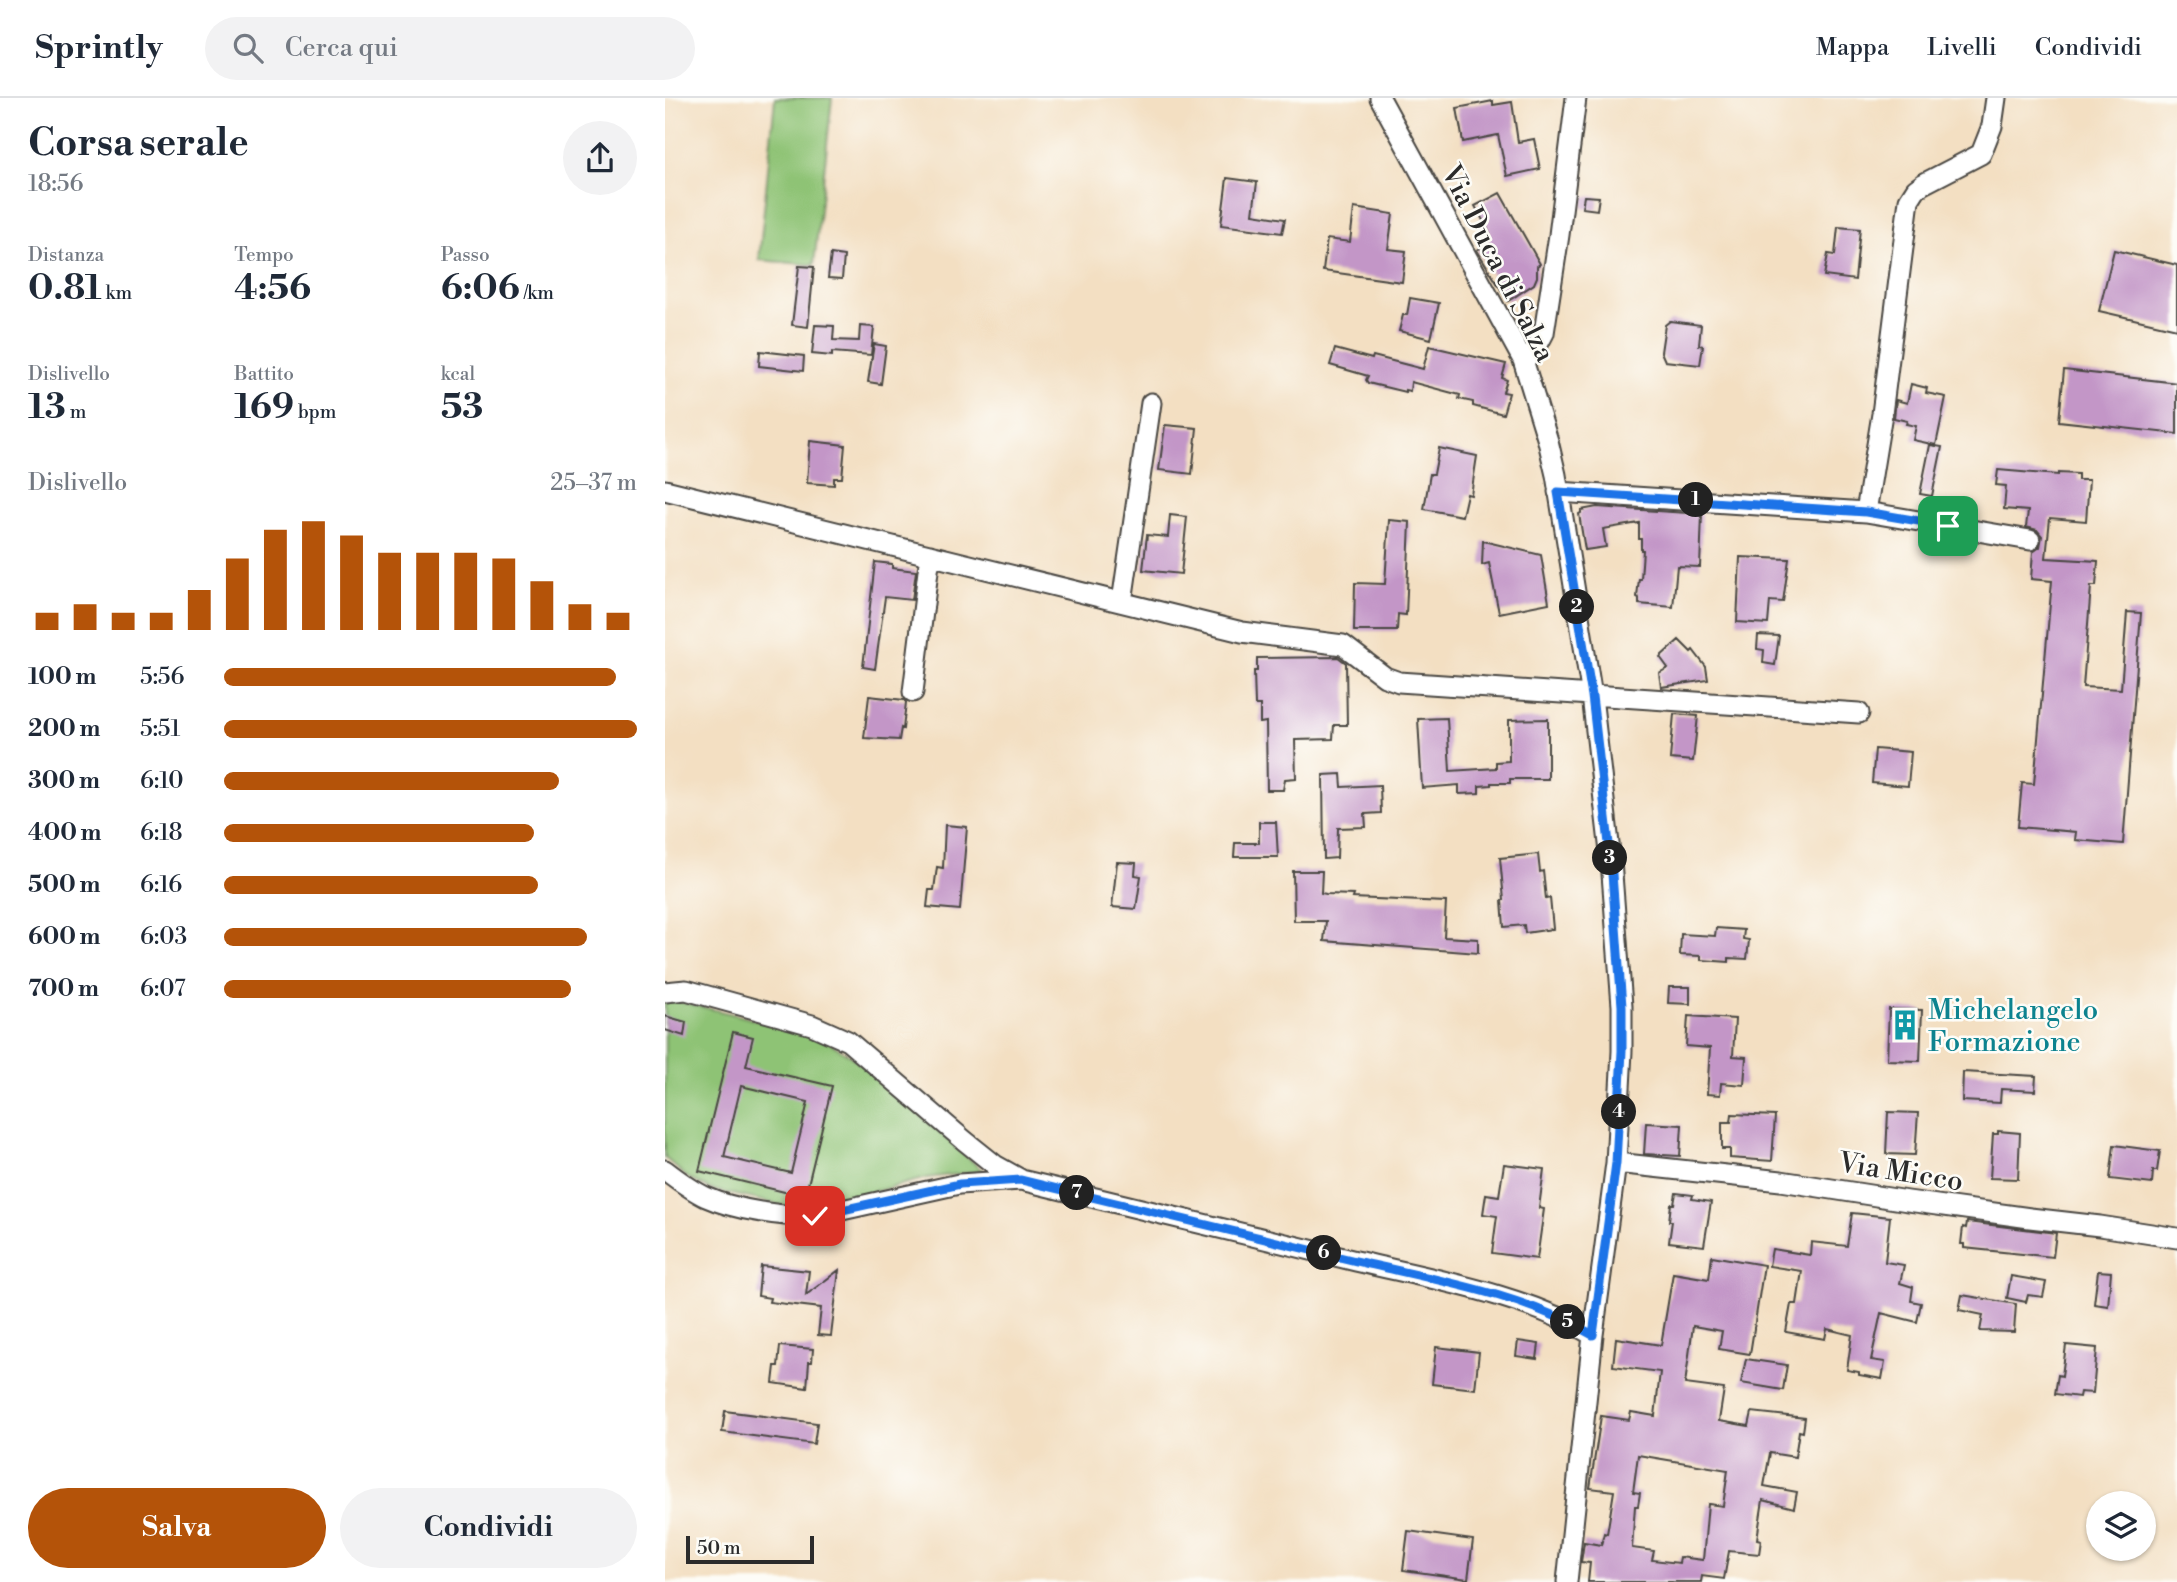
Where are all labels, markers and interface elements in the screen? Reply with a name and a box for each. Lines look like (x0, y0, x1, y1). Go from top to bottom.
search box (205, 17, 695, 80)
text: Sprintly (35, 28, 163, 69)
icon: search (229, 29, 267, 67)
text: Cerca qui (285, 32, 398, 64)
text: Mappa (1816, 33, 1889, 63)
text: Livelli (1927, 33, 1997, 63)
text: Condividi (2035, 33, 2142, 63)
text: Corsa serale (28, 120, 249, 167)
button: share (563, 121, 637, 195)
street label: Via Duca di Salza (1432, 158, 1563, 369)
text: 18:56 (28, 170, 83, 198)
text: Distanza (28, 243, 104, 267)
text: Tempo (234, 243, 294, 267)
text: Passo (441, 243, 490, 267)
text: 0.81 (28, 267, 102, 310)
text: 4:56 (234, 267, 311, 310)
text: 6:06 (441, 267, 520, 310)
text: km (102, 281, 132, 305)
text: /km (520, 281, 554, 305)
text: Dislivello (28, 362, 110, 386)
text: Battito (234, 362, 294, 386)
text: kcal (441, 362, 475, 386)
text: 13 (28, 386, 66, 429)
text: 169 (234, 386, 294, 429)
text: 53 (441, 386, 483, 429)
text: m (66, 400, 86, 424)
text: bpm (294, 400, 336, 424)
text: Dislivello (28, 469, 127, 497)
text: 25–37 m (550, 469, 637, 497)
pin: 1 (1679, 482, 1713, 518)
text: 1 (1691, 487, 1700, 511)
pin (1918, 496, 1978, 556)
icon: arrive (1929, 507, 1967, 545)
pin: 2 (1559, 589, 1595, 624)
text: 2 (1571, 594, 1582, 618)
text: 100 m (28, 663, 96, 691)
text: 5:56 (140, 663, 184, 691)
text: 200 m (28, 715, 100, 743)
text: 5:51 (140, 715, 180, 743)
text: 300 m (28, 767, 100, 795)
text: 6:10 (140, 767, 184, 795)
text: 400 m (28, 819, 101, 847)
text: 6:18 (140, 819, 183, 847)
pin: 3 (1593, 840, 1627, 876)
text: 3 (1604, 845, 1615, 869)
text: 500 m (28, 871, 100, 899)
text: 6:16 (140, 871, 182, 899)
text: 600 m (28, 923, 101, 951)
text: 6:03 (140, 923, 187, 951)
text: 700 m (28, 975, 99, 1003)
text: 6:07 (140, 975, 186, 1003)
place label: Michelangelo Formazione (1928, 993, 2098, 1060)
building icon: Michelangelo Formazione (1888, 1008, 1922, 1042)
pin: 4 (1601, 1094, 1637, 1130)
text: 4 (1612, 1099, 1625, 1123)
street label: Via Micco (1835, 1145, 1966, 1200)
pin: 7 (1059, 1176, 1095, 1210)
text: 7 (1071, 1180, 1082, 1204)
pin (785, 1186, 845, 1246)
icon: check (796, 1197, 834, 1235)
pin: 6 (1307, 1236, 1341, 1270)
text: 6 (1318, 1240, 1329, 1264)
pin: 5 (1551, 1304, 1585, 1340)
text: 5 (1562, 1309, 1573, 1333)
button: Salva (28, 1488, 326, 1568)
button: Condividi (340, 1488, 637, 1568)
map controls (2086, 1491, 2156, 1561)
button: layers (2086, 1491, 2156, 1561)
scale bar (686, 1533, 814, 1565)
text: 50 m (697, 1536, 741, 1560)

